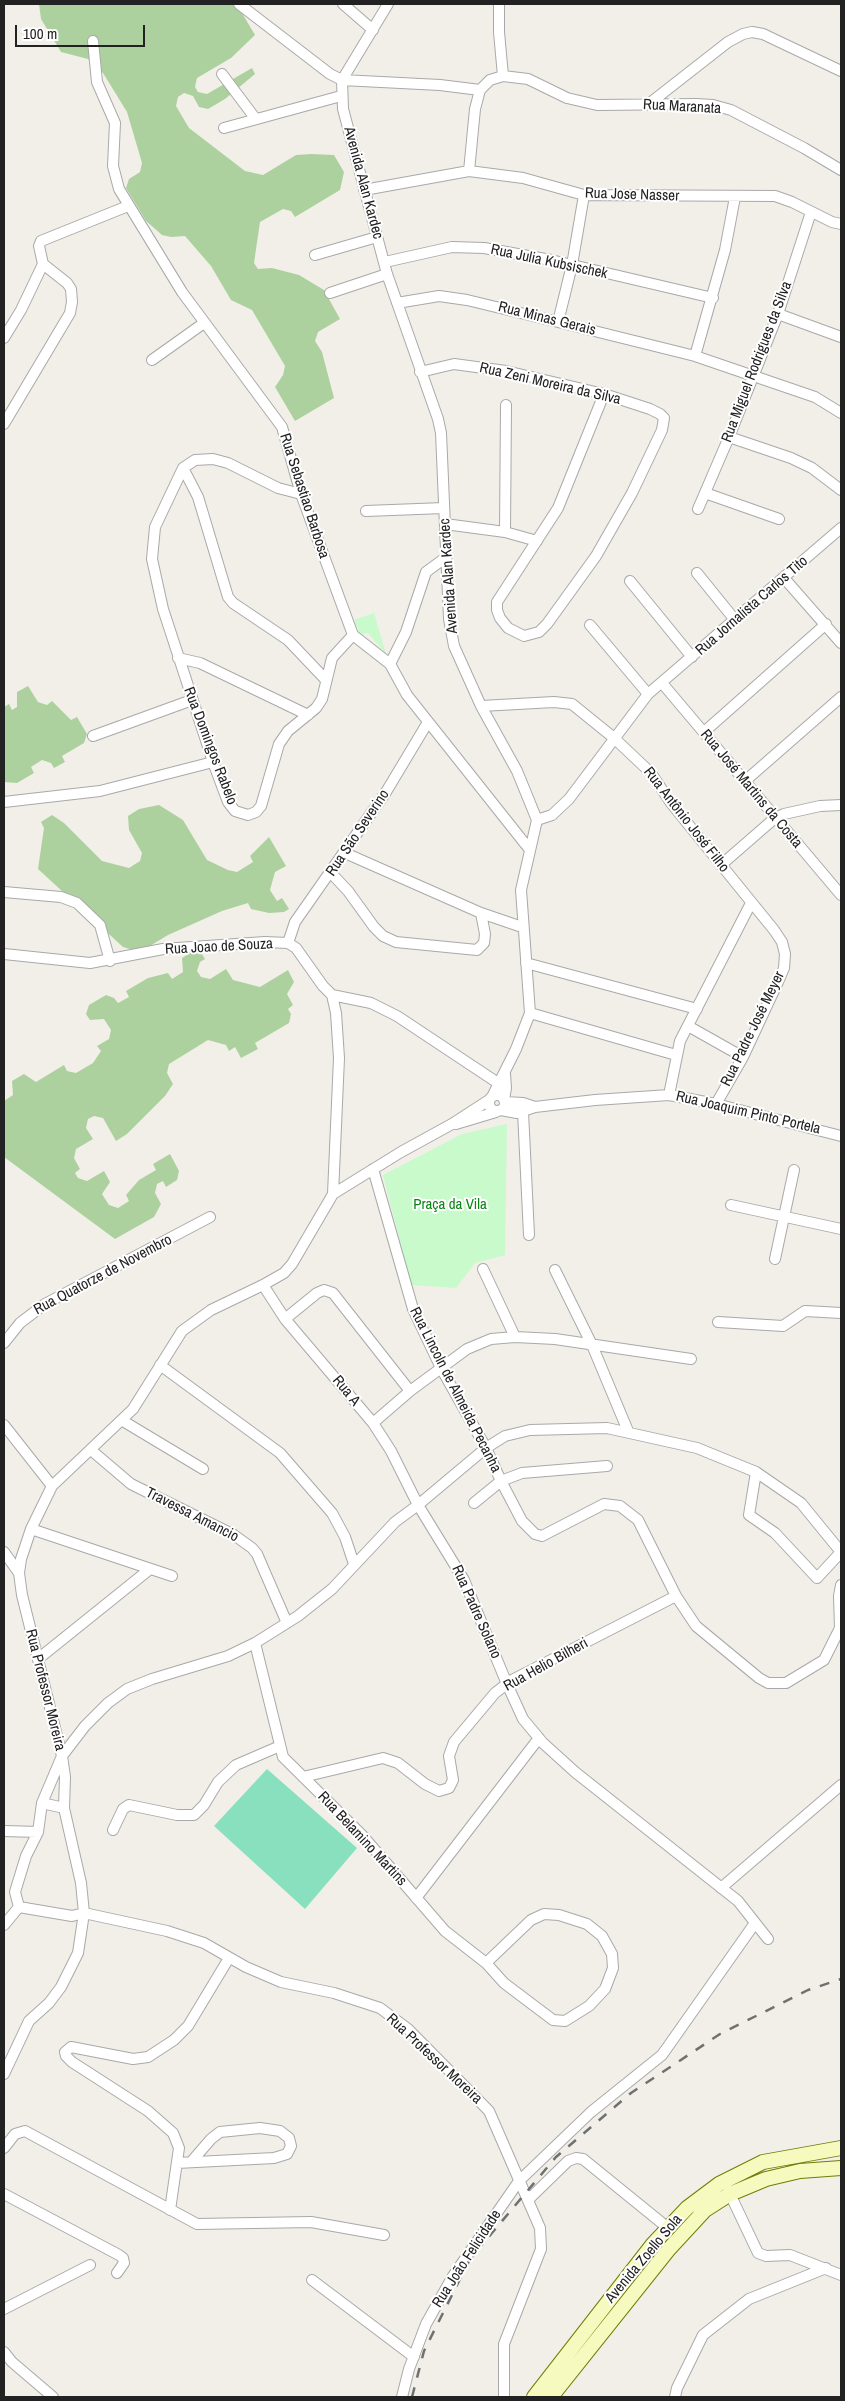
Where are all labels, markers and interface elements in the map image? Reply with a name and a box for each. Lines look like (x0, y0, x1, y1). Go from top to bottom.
scale bar (18, 15, 148, 47)
text: 100 m (23, 23, 57, 44)
street label: Rua Maranata (643, 96, 721, 118)
street label: Avenida Alan Kardec (339, 125, 387, 241)
street label: Rua Jose Nasser (585, 184, 679, 206)
street label: Rua Julia Kubsischek (489, 241, 609, 283)
street label: Rua Miguel Rodrigues da Silva (718, 279, 796, 445)
street label: Rua Minas Gerais (496, 298, 598, 340)
street label: Rua Zeni Moreira da Silva (478, 359, 622, 409)
street label: Rua Sebastiao Barbosa (275, 431, 333, 561)
street label: Avenida Alan Kardec (436, 518, 462, 634)
street label: Rua Jornalista Carlos Tito (692, 552, 812, 660)
street label: Rua Domingos Rabelo (179, 685, 241, 807)
street label: Rua José Martins da Costa (696, 726, 806, 852)
street label: Rua Antônio José Filho (639, 764, 733, 876)
street label: Rua São Severino (322, 786, 394, 880)
street label: Rua Joao de Souza (165, 935, 273, 959)
street label: Rua Padre José Meyer (717, 969, 789, 1089)
street label: Rua Joaquim Pinto Portela (674, 1088, 822, 1138)
park label: Praça da Vila (413, 1196, 487, 1214)
street label: Rua Quatorze de Novembro (31, 1231, 175, 1319)
street label: Rua Lincoln de Almeida Pecanha (405, 1304, 505, 1476)
street label: Rua A (328, 1372, 364, 1410)
street label: Travessa Amancio (142, 1484, 242, 1546)
street label: Rua Padre Solano (447, 1562, 505, 1662)
street label: Rua Professor Moreira (21, 1627, 69, 1753)
street label: Rua Helio Bilheri (501, 1634, 591, 1696)
street label: Rua Belamino Martins (314, 1788, 410, 1890)
street label: Rua Professor Moreira (382, 2010, 486, 2108)
street label: Rua João Felicidade (429, 2207, 505, 2311)
street label: Avenida Zoello Sola (602, 2211, 686, 2307)

